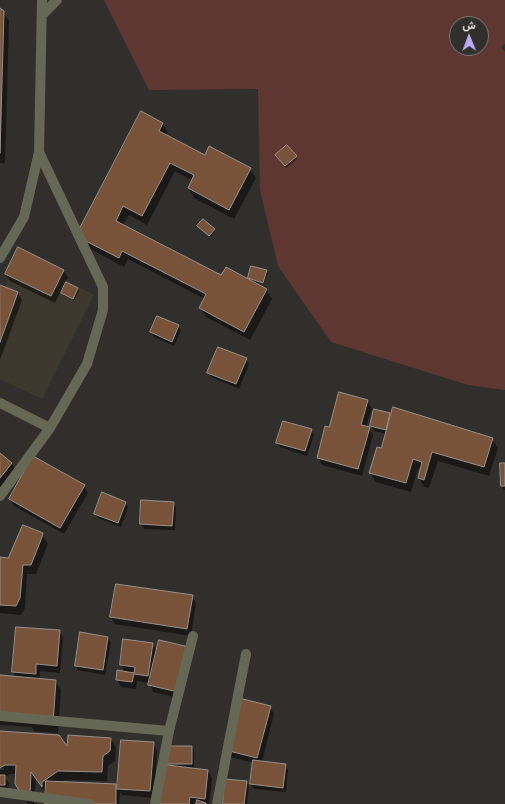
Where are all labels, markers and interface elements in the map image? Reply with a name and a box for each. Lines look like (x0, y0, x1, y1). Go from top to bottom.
north arrow (449, 16, 489, 56)
text: ش (462, 18, 476, 32)

